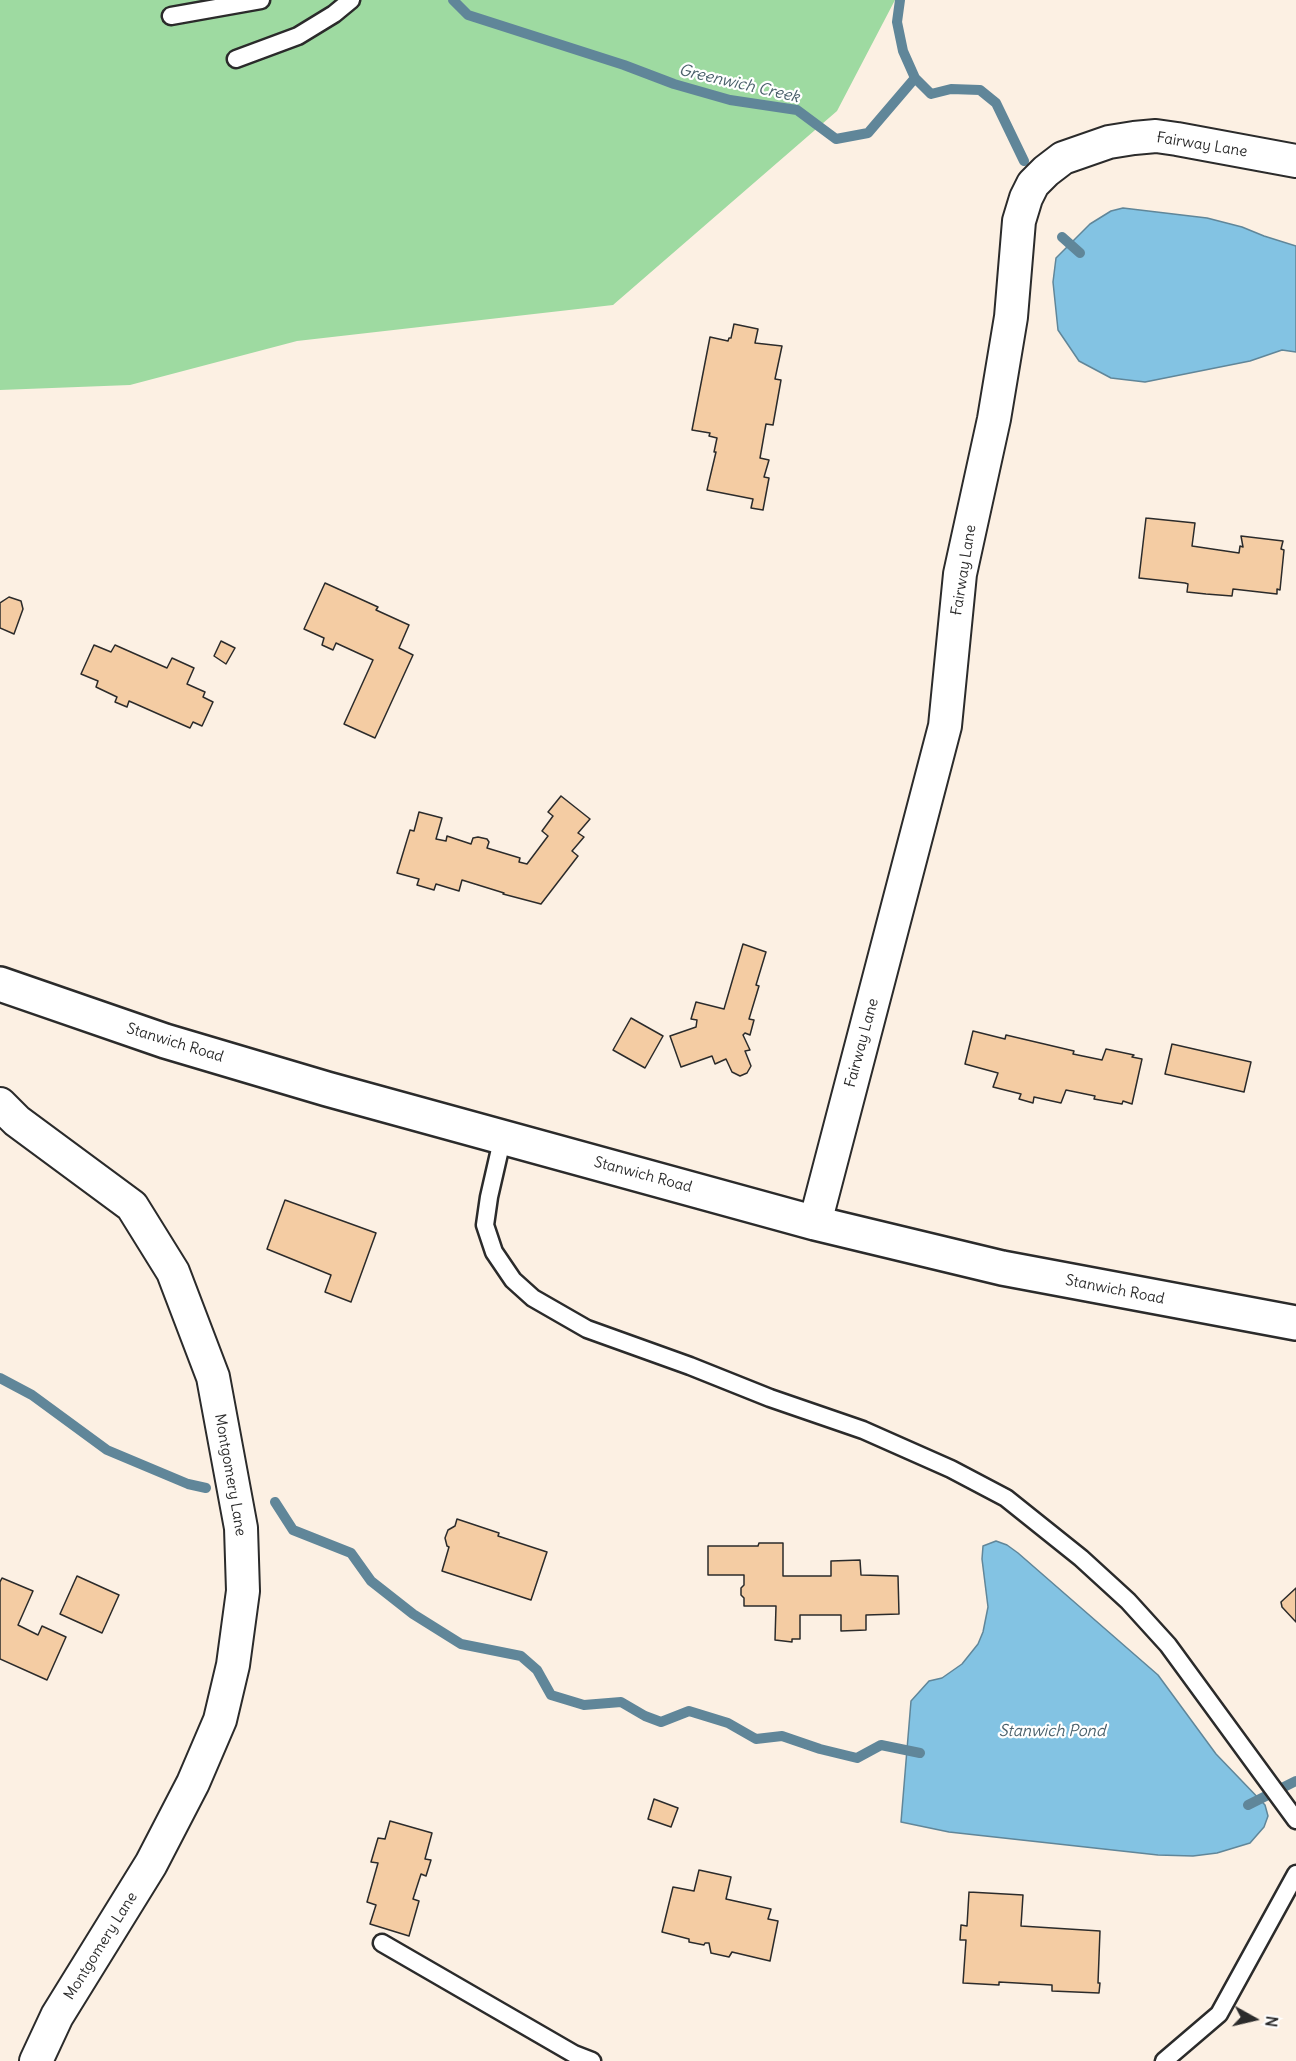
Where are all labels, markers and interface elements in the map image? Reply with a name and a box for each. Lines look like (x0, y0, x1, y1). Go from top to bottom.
water label: Greenwich Creek (677, 61, 801, 107)
street label: Fairway Lane (1155, 129, 1249, 161)
street label: Fairway Lane (948, 523, 980, 617)
street label: Fairway Lane (841, 996, 883, 1090)
street label: Stanwich Road (124, 1020, 226, 1066)
street label: Stanwich Road (592, 1153, 694, 1197)
street label: Stanwich Road (1064, 1272, 1166, 1308)
street label: Montgomery Lane (210, 1413, 250, 1537)
water label: Stanwich Pond (999, 1721, 1105, 1741)
street label: Montgomery Lane (61, 1889, 141, 2003)
north arrow (1224, 1989, 1284, 2049)
text: N (1261, 2015, 1282, 2028)

